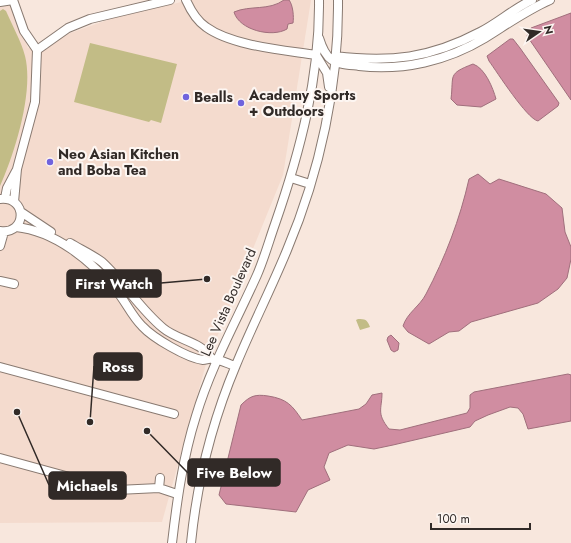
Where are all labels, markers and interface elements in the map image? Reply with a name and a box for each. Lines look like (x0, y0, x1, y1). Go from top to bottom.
north arrow (519, 12, 559, 52)
text: N (540, 24, 558, 36)
place label: Academy Sports + Outdoors (248, 85, 356, 121)
place label: Bealls (194, 87, 233, 107)
marker: Bealls (181, 92, 191, 102)
marker: Academy Sports + Outdoors (236, 98, 246, 108)
place label: Neo Asian Kitchen and Boba Tea (58, 144, 179, 180)
marker: Neo Asian Kitchen and Boba Tea (45, 157, 55, 167)
street label: Lee Vista Boulevard (195, 245, 261, 359)
callout: First Watch (67, 270, 161, 297)
text: First Watch (75, 273, 153, 295)
callout: Ross (94, 353, 142, 380)
text: Ross (102, 356, 134, 378)
callout: Five Below (188, 459, 280, 486)
text: Five Below (196, 462, 273, 484)
callout: Michaels (49, 472, 126, 499)
text: Michaels (56, 475, 118, 497)
scale bar (431, 505, 530, 531)
text: 100 m (437, 510, 470, 528)

